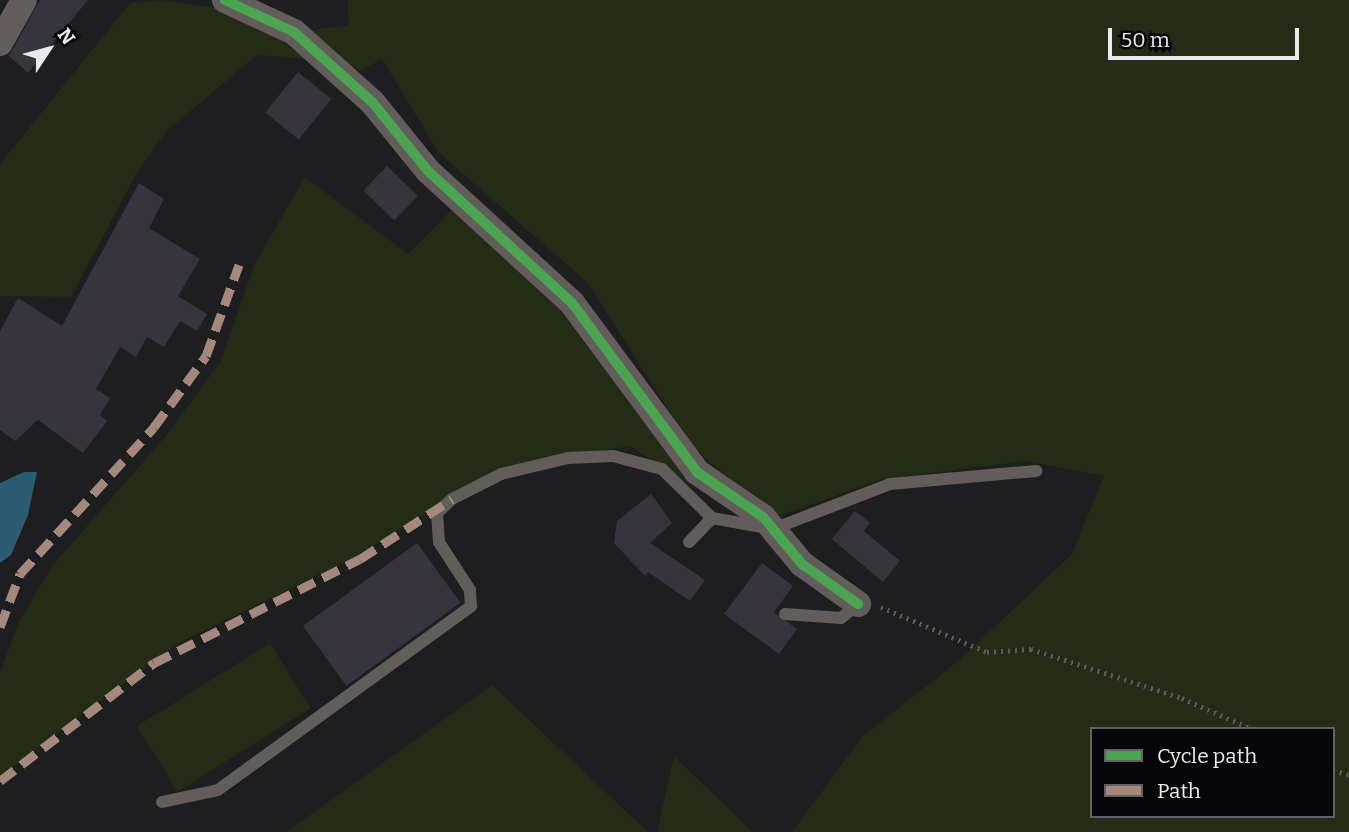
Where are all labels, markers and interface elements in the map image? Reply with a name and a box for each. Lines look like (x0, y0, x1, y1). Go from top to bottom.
north arrow (14, 14, 84, 84)
scale bar (1111, 14, 1302, 58)
text: N (53, 24, 80, 49)
text: 50 m (1121, 27, 1170, 53)
legend (1090, 727, 1335, 818)
text: Cycle path (1157, 743, 1257, 769)
text: Path (1157, 778, 1201, 804)

